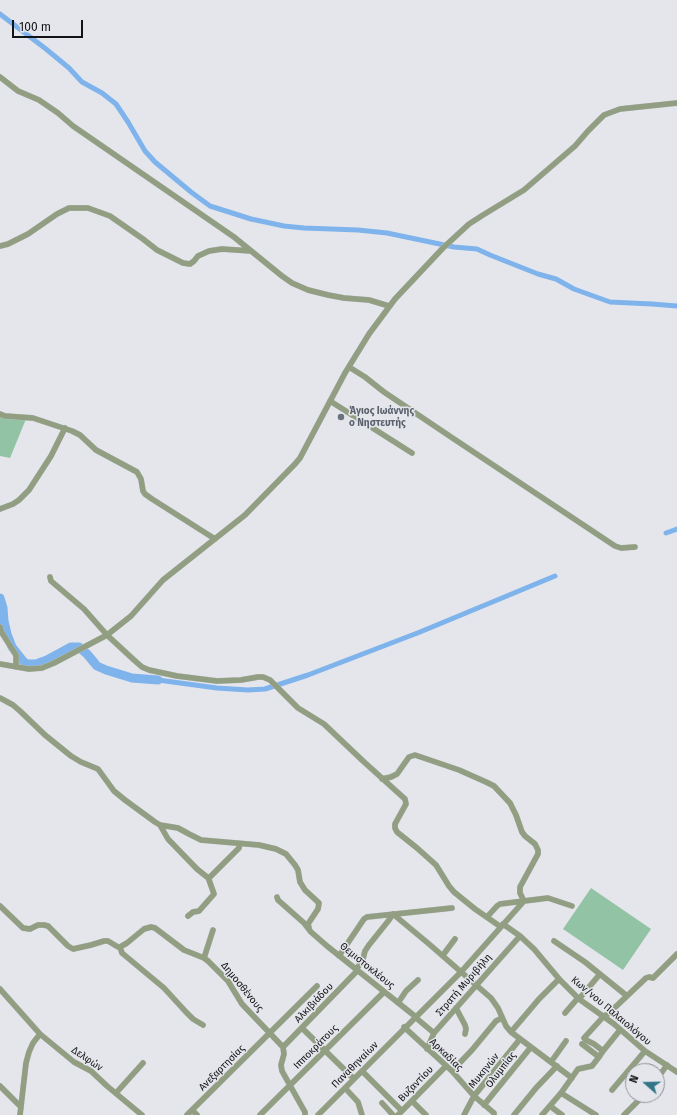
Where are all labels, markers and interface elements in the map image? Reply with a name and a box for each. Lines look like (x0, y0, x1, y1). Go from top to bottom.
scale bar (14, 12, 85, 38)
text: 100 m (19, 20, 51, 34)
place label: Άγιος Ιωάννης ο Νηστευτής (349, 405, 414, 428)
marker: Άγιος Ιωάννης ο Νηστευτής (336, 412, 346, 422)
street label: Θεμιστοκλέους (337, 940, 397, 992)
street label: Στρατή Μυριβήλη (434, 951, 494, 1019)
street label: Δημοσθένους (218, 960, 266, 1014)
street label: Κων/νου Παλαιολόγου (568, 974, 654, 1048)
street label: Αλκιβιάδου (292, 981, 336, 1025)
street label: Ιπποκράτους (291, 1022, 341, 1072)
street label: Αρκαδίας (427, 1036, 465, 1074)
street label: Παναθηναίων (329, 1039, 381, 1091)
street label: Ανεξαρτησίας (197, 1043, 247, 1093)
street label: Δελφών (69, 1044, 105, 1074)
street label: Ολυμπίας (483, 1050, 519, 1090)
street label: Μυκηνών (466, 1051, 502, 1091)
north arrow (625, 1063, 665, 1103)
street label: Βυζαντίου (396, 1064, 436, 1104)
text: N (627, 1073, 642, 1085)

